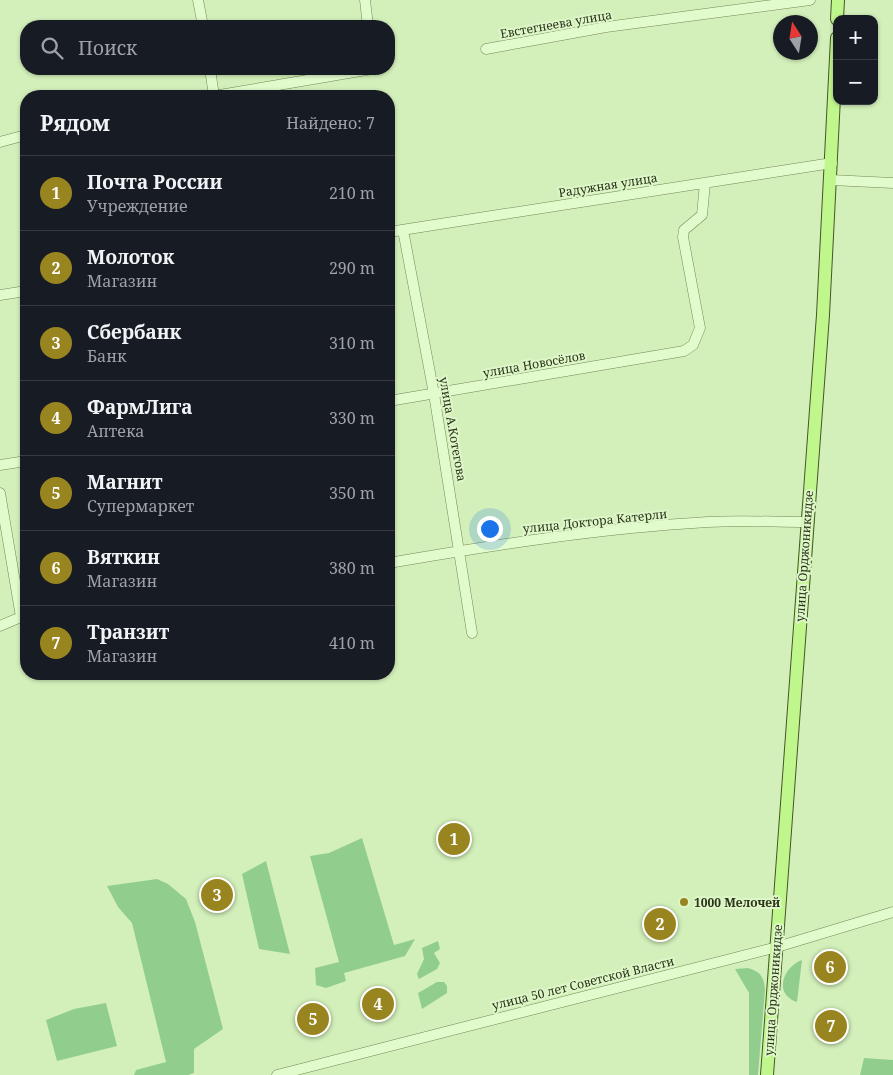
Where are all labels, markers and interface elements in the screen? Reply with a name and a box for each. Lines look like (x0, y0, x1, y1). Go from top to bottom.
street label: Евстегнеева улица (499, 6, 613, 42)
north arrow (773, 15, 818, 60)
map controls (833, 15, 878, 105)
button: + (833, 15, 878, 60)
search box (20, 20, 395, 75)
icon: search (38, 34, 66, 62)
text: Поиск (78, 35, 137, 61)
button: − (833, 60, 878, 105)
text: Рядом (40, 109, 110, 137)
text: Найдено: 7 (286, 112, 375, 134)
text: Почта России (87, 169, 222, 195)
street label: Радужная улица (557, 169, 659, 201)
text: 1 (51, 182, 61, 204)
text: 210 m (329, 182, 375, 204)
text: Учреждение (87, 195, 188, 217)
text: Молоток (87, 244, 174, 270)
text: 2 (51, 257, 61, 279)
text: 290 m (329, 257, 375, 279)
text: Магазин (87, 270, 157, 292)
text: Сбербанк (87, 319, 181, 345)
text: 3 (51, 332, 61, 354)
text: 310 m (329, 332, 375, 354)
text: Банк (87, 345, 126, 367)
street label: улица Новосёлов (482, 347, 587, 381)
street label: улица А.Котегова (435, 375, 471, 483)
text: ФармЛига (87, 394, 193, 420)
text: 4 (51, 407, 61, 429)
text: 330 m (329, 407, 375, 429)
text: Аптека (87, 420, 144, 442)
text: Магнит (87, 469, 163, 495)
text: 5 (51, 482, 61, 504)
text: 350 m (329, 482, 375, 504)
street label: улица Орджоникидзе (791, 490, 817, 622)
text: Супермаркет (87, 495, 194, 517)
street label: улица Доктора Катерли (522, 505, 668, 537)
your location (477, 516, 503, 542)
text: Вяткин (87, 544, 160, 570)
text: 6 (51, 557, 61, 579)
text: 380 m (329, 557, 375, 579)
text: Магазин (87, 570, 157, 592)
text: Транзит (87, 619, 169, 645)
text: 7 (51, 632, 61, 654)
text: 410 m (329, 632, 375, 654)
text: Магазин (87, 645, 157, 667)
pin: 1 (438, 820, 470, 858)
pin: 3 (201, 876, 233, 914)
place label: 1000 Мелочей (694, 894, 780, 911)
marker: 1000 Мелочей (678, 896, 690, 908)
pin: 2 (644, 905, 676, 943)
street label: улица Орджоникидзе (760, 924, 786, 1056)
pin: 6 (814, 948, 846, 986)
street label: улица 50 лет Советской Власти (490, 952, 676, 1014)
pin: 4 (362, 985, 394, 1023)
pin: 5 (297, 1000, 329, 1038)
pin: 7 (815, 1007, 847, 1045)

